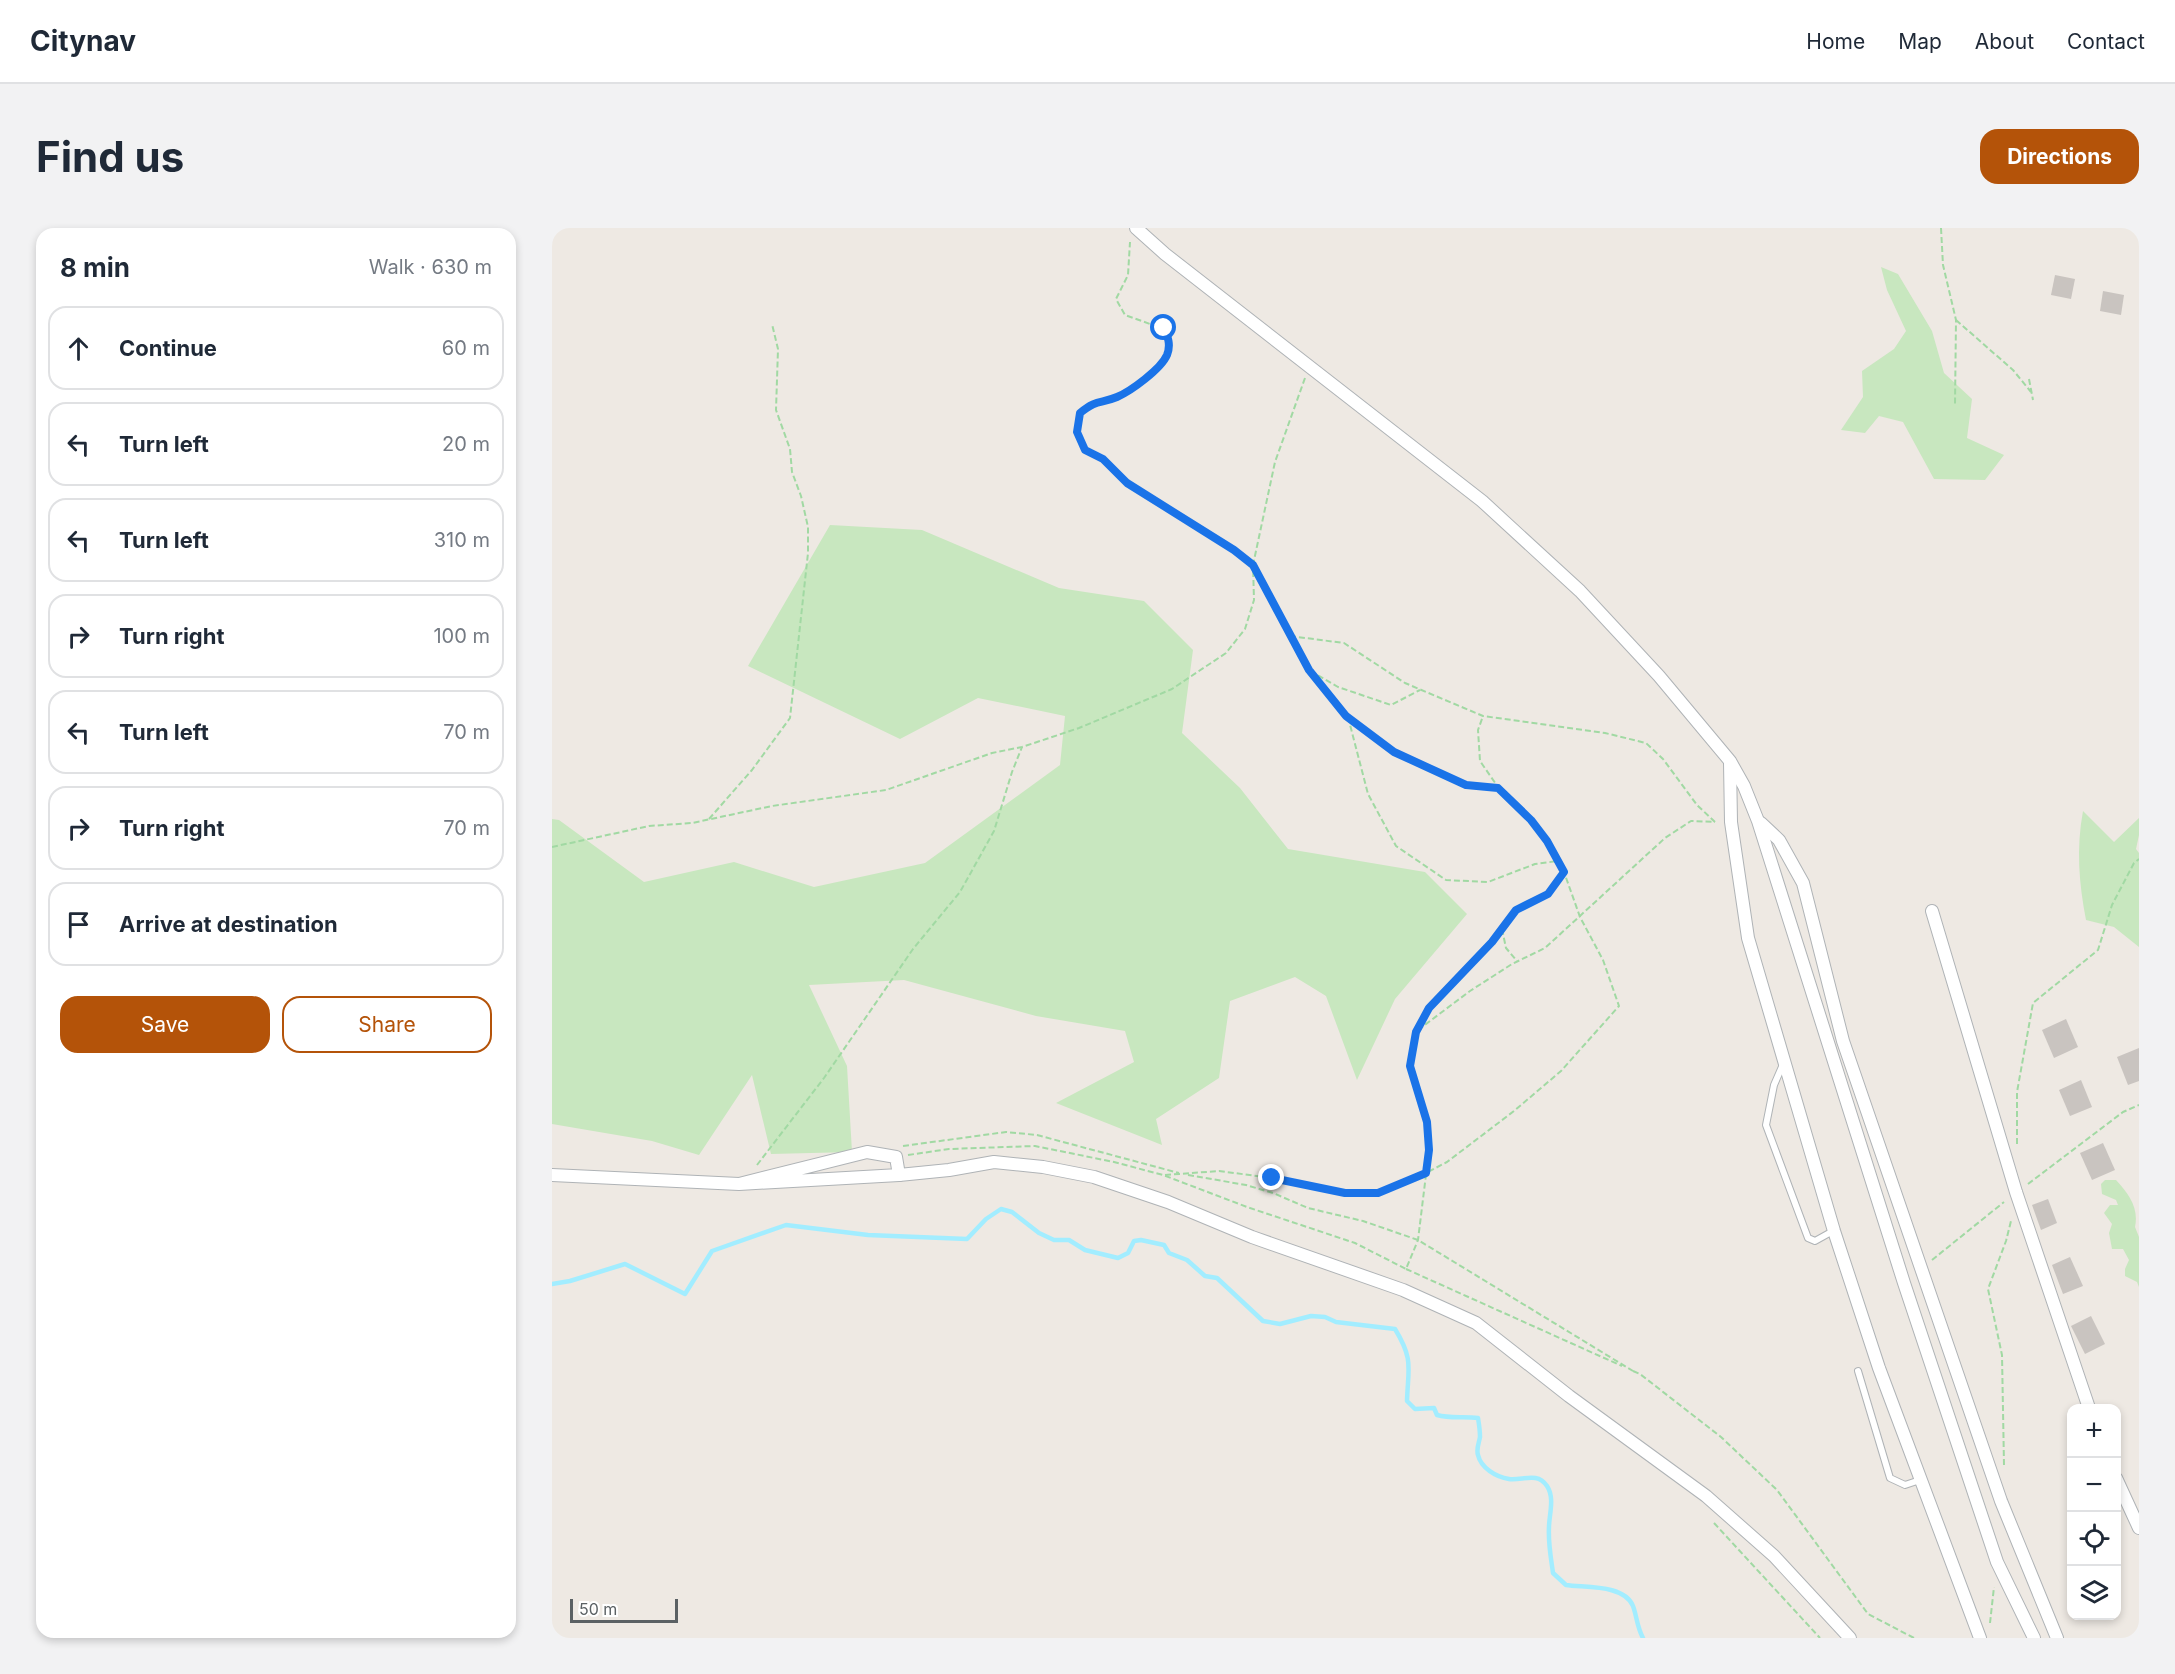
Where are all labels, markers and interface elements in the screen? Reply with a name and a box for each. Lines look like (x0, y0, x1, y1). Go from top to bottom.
text: Citynav (30, 24, 136, 58)
text: Home (1806, 29, 1865, 54)
text: Map (1898, 29, 1942, 54)
text: About (1975, 29, 2034, 54)
text: Contact (2067, 29, 2145, 54)
button: Directions (1980, 129, 2139, 184)
text: Find us (36, 131, 184, 182)
text: 8 min (60, 252, 130, 283)
text: Walk · 630 m (369, 255, 492, 279)
route start (1150, 314, 1176, 340)
icon: ahead (62, 332, 95, 365)
text: Continue (119, 335, 217, 361)
text: 60 m (442, 336, 490, 360)
icon: left (62, 428, 95, 461)
text: Turn left (119, 431, 209, 457)
text: 20 m (442, 432, 490, 456)
icon: left (62, 524, 95, 557)
text: Turn left (119, 527, 209, 553)
text: 310 m (434, 528, 490, 552)
icon: right (62, 620, 95, 653)
text: Turn right (119, 623, 225, 649)
text: 100 m (433, 624, 490, 648)
icon: left (62, 716, 95, 749)
text: Turn left (119, 719, 209, 745)
text: 70 m (443, 720, 490, 744)
icon: right (62, 812, 95, 845)
text: Turn right (119, 815, 225, 841)
text: 70 m (443, 816, 490, 840)
icon: arrive (62, 908, 95, 941)
text: Arrive at destination (119, 911, 338, 937)
button: Save (60, 996, 270, 1053)
button: Share (282, 996, 492, 1053)
route end (1258, 1164, 1284, 1190)
map controls (2067, 1404, 2121, 1620)
button: + (2067, 1404, 2121, 1458)
button: − (2067, 1458, 2121, 1512)
button: locate (2067, 1512, 2121, 1566)
button: layers (2067, 1566, 2121, 1620)
scale bar (570, 1596, 678, 1624)
text: 50 m (579, 1599, 617, 1619)

